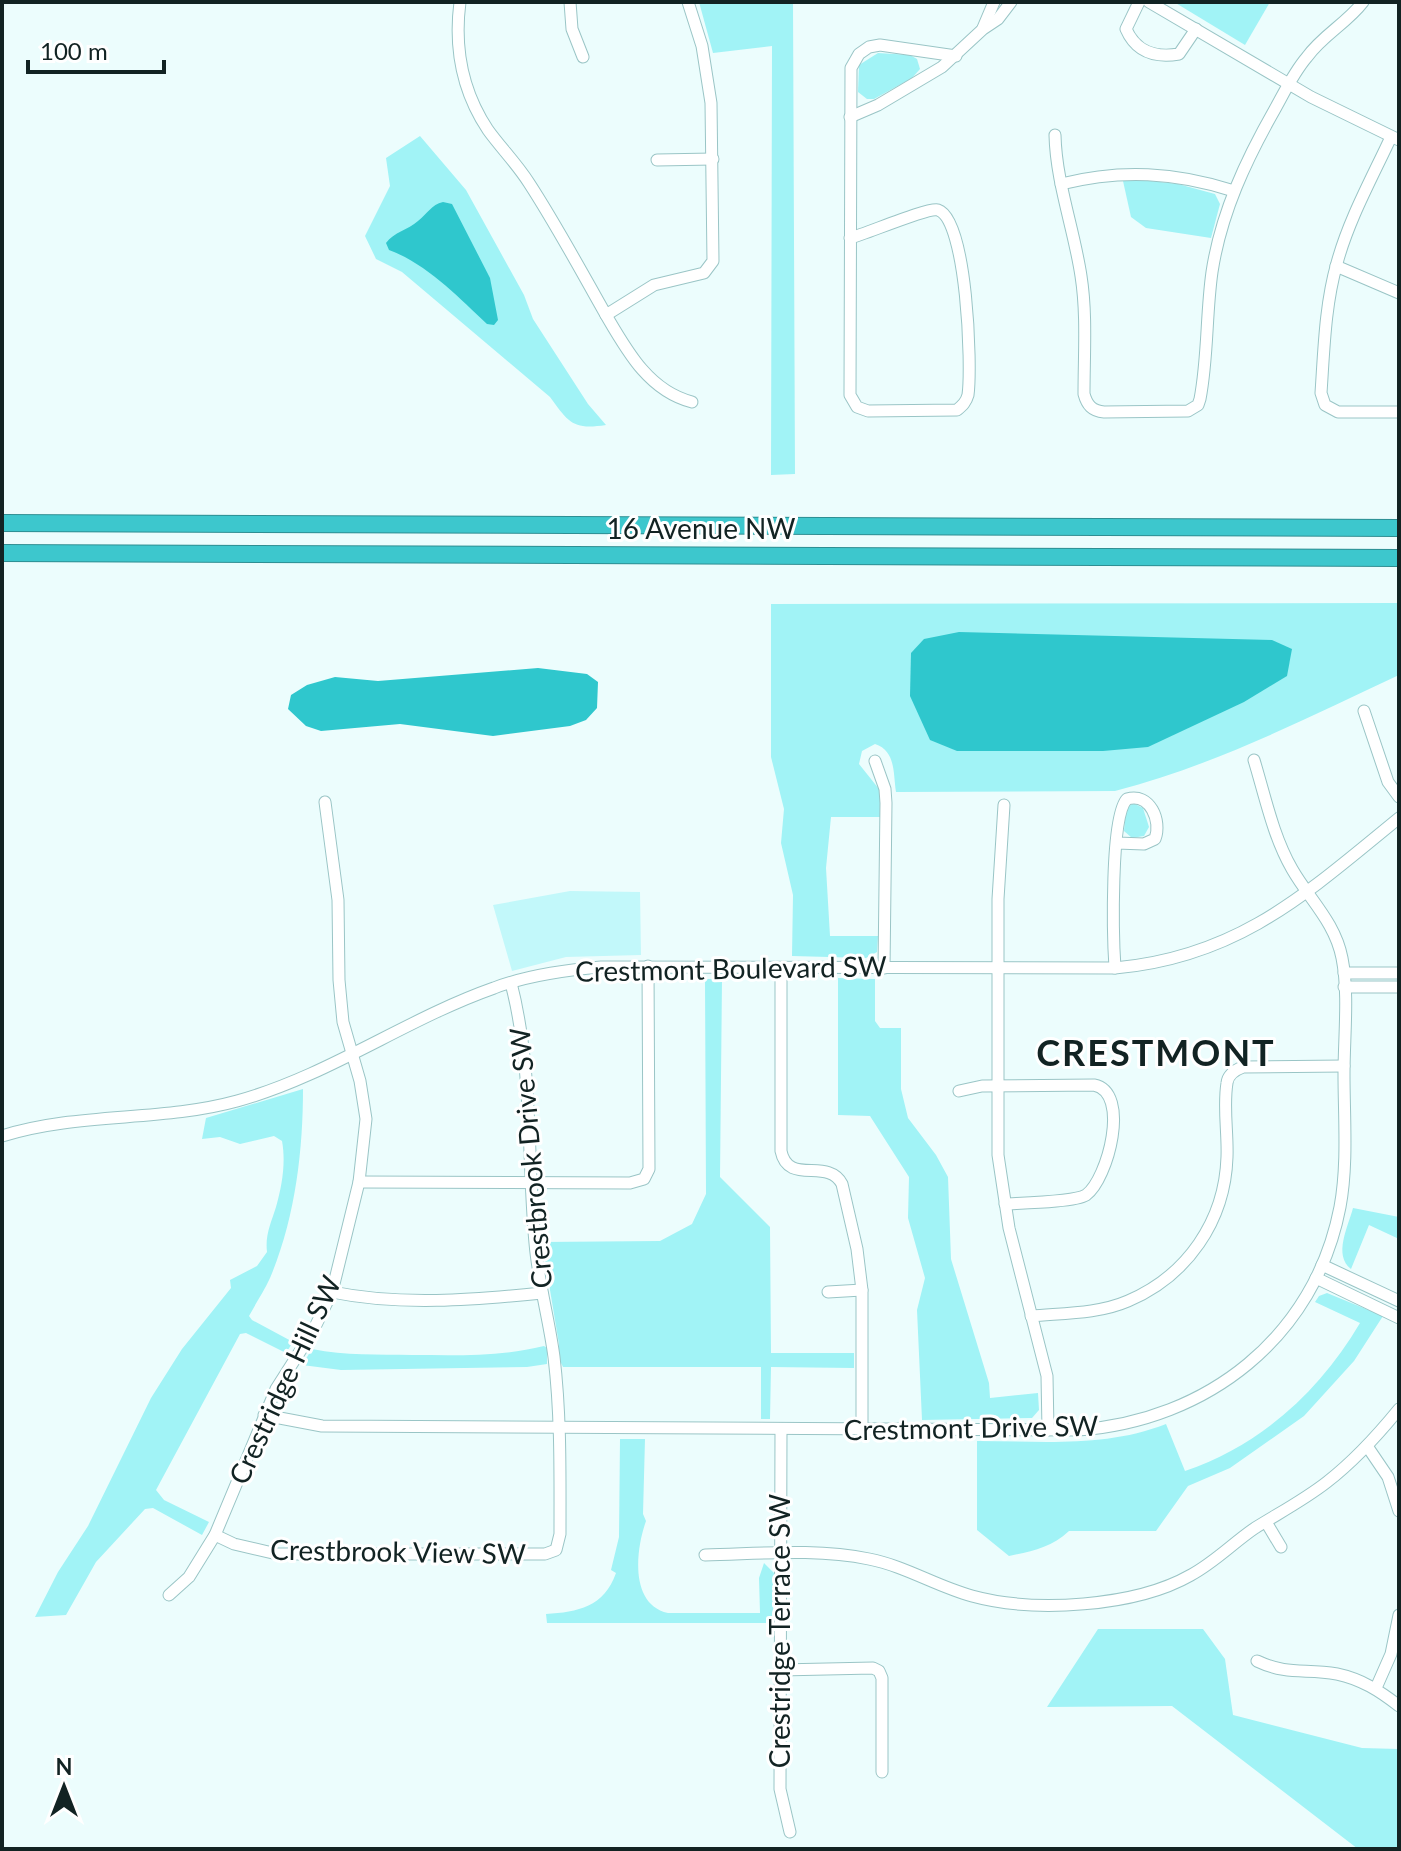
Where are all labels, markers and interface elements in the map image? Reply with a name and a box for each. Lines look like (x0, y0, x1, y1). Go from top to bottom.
scale bar (28, 24, 164, 74)
text: 100 m (40, 36, 108, 65)
street label: 16 Avenue NW (607, 511, 795, 545)
street label: Crestmont Boulevard SW (575, 948, 887, 988)
street label: Crestbrook Drive SW (502, 1026, 558, 1290)
district label: CRESTMONT (1036, 1030, 1276, 1074)
street label: Crestridge Hill SW (221, 1270, 347, 1489)
street label: Crestmont Drive SW (843, 1408, 1099, 1446)
street label: Crestridge Terrace SW (762, 1494, 796, 1768)
street label: Crestbrook View SW (270, 1532, 526, 1570)
north arrow (24, 1747, 104, 1827)
text: N (56, 1753, 72, 1780)

